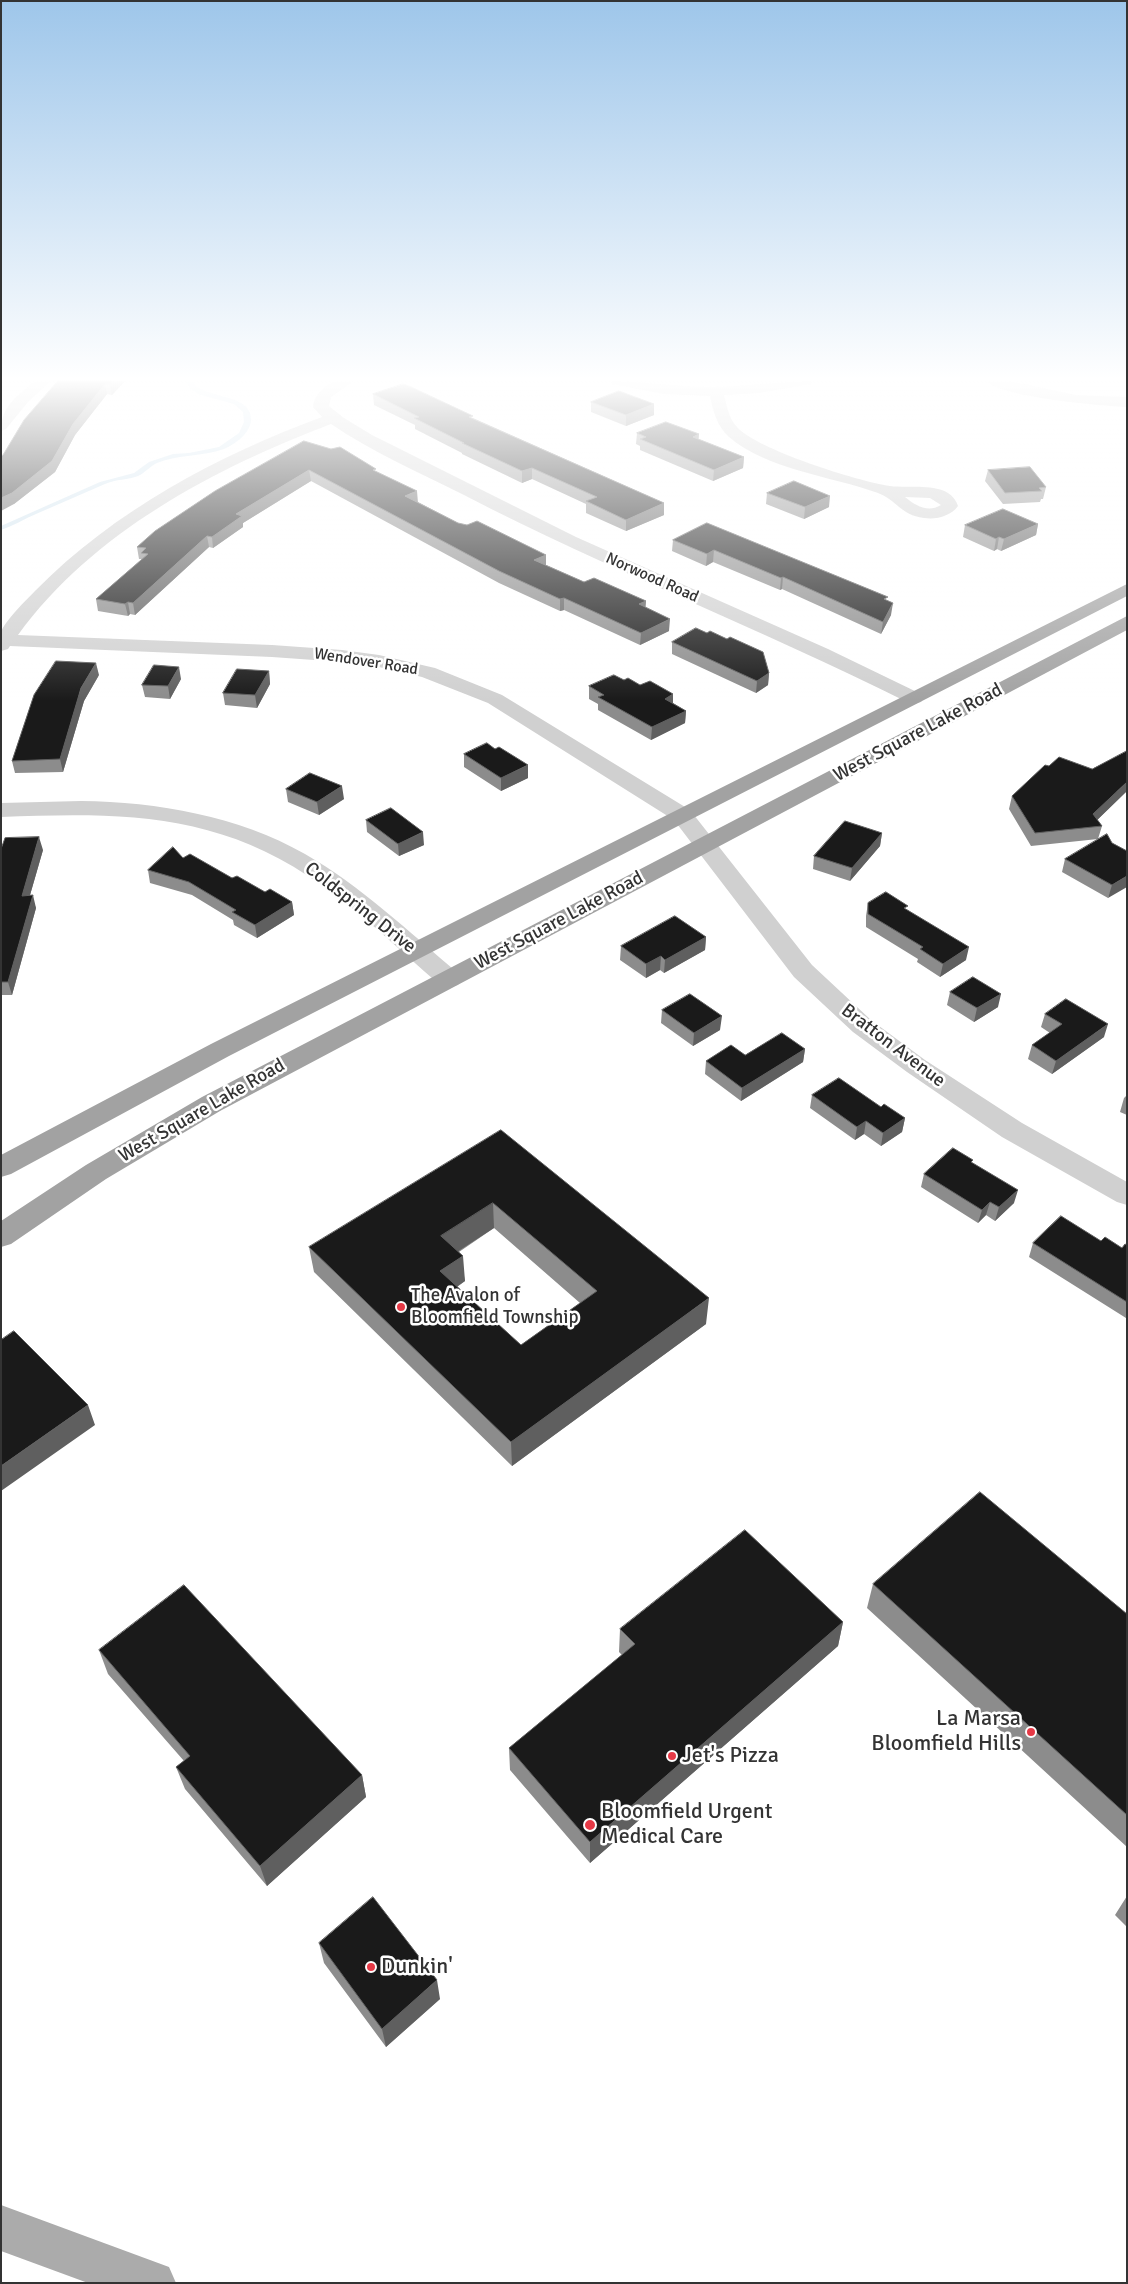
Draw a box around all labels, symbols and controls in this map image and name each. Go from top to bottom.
street label: Norwood Road [603,549,701,607]
street label: Wendover Road [313,644,419,680]
street label: West Square Lake Road [830,679,1006,787]
street label: Coldspring Drive [300,858,420,958]
street label: West Square Lake Road [471,867,647,975]
street label: Bratton Avenue [836,999,950,1093]
street label: West Square Lake Road [115,1054,289,1168]
place label: The Avalon of Bloomfield Township [411,1285,578,1329]
marker: The Avalon of Bloomfield Township [395,1301,407,1313]
place label: La Marsa Bloomfield Hills [871,1706,1021,1758]
marker: La Marsa Bloomfield Hills [1025,1726,1037,1738]
place label: Jet's Pizza [682,1743,779,1769]
marker: Jet's Pizza [666,1750,678,1762]
place label: Bloomfield Urgent Medical Care [601,1799,773,1850]
marker: Bloomfield Urgent Medical Care [583,1818,597,1832]
place label: Dunkin' [381,1954,453,1980]
marker: Dunkin' [365,1961,377,1973]

